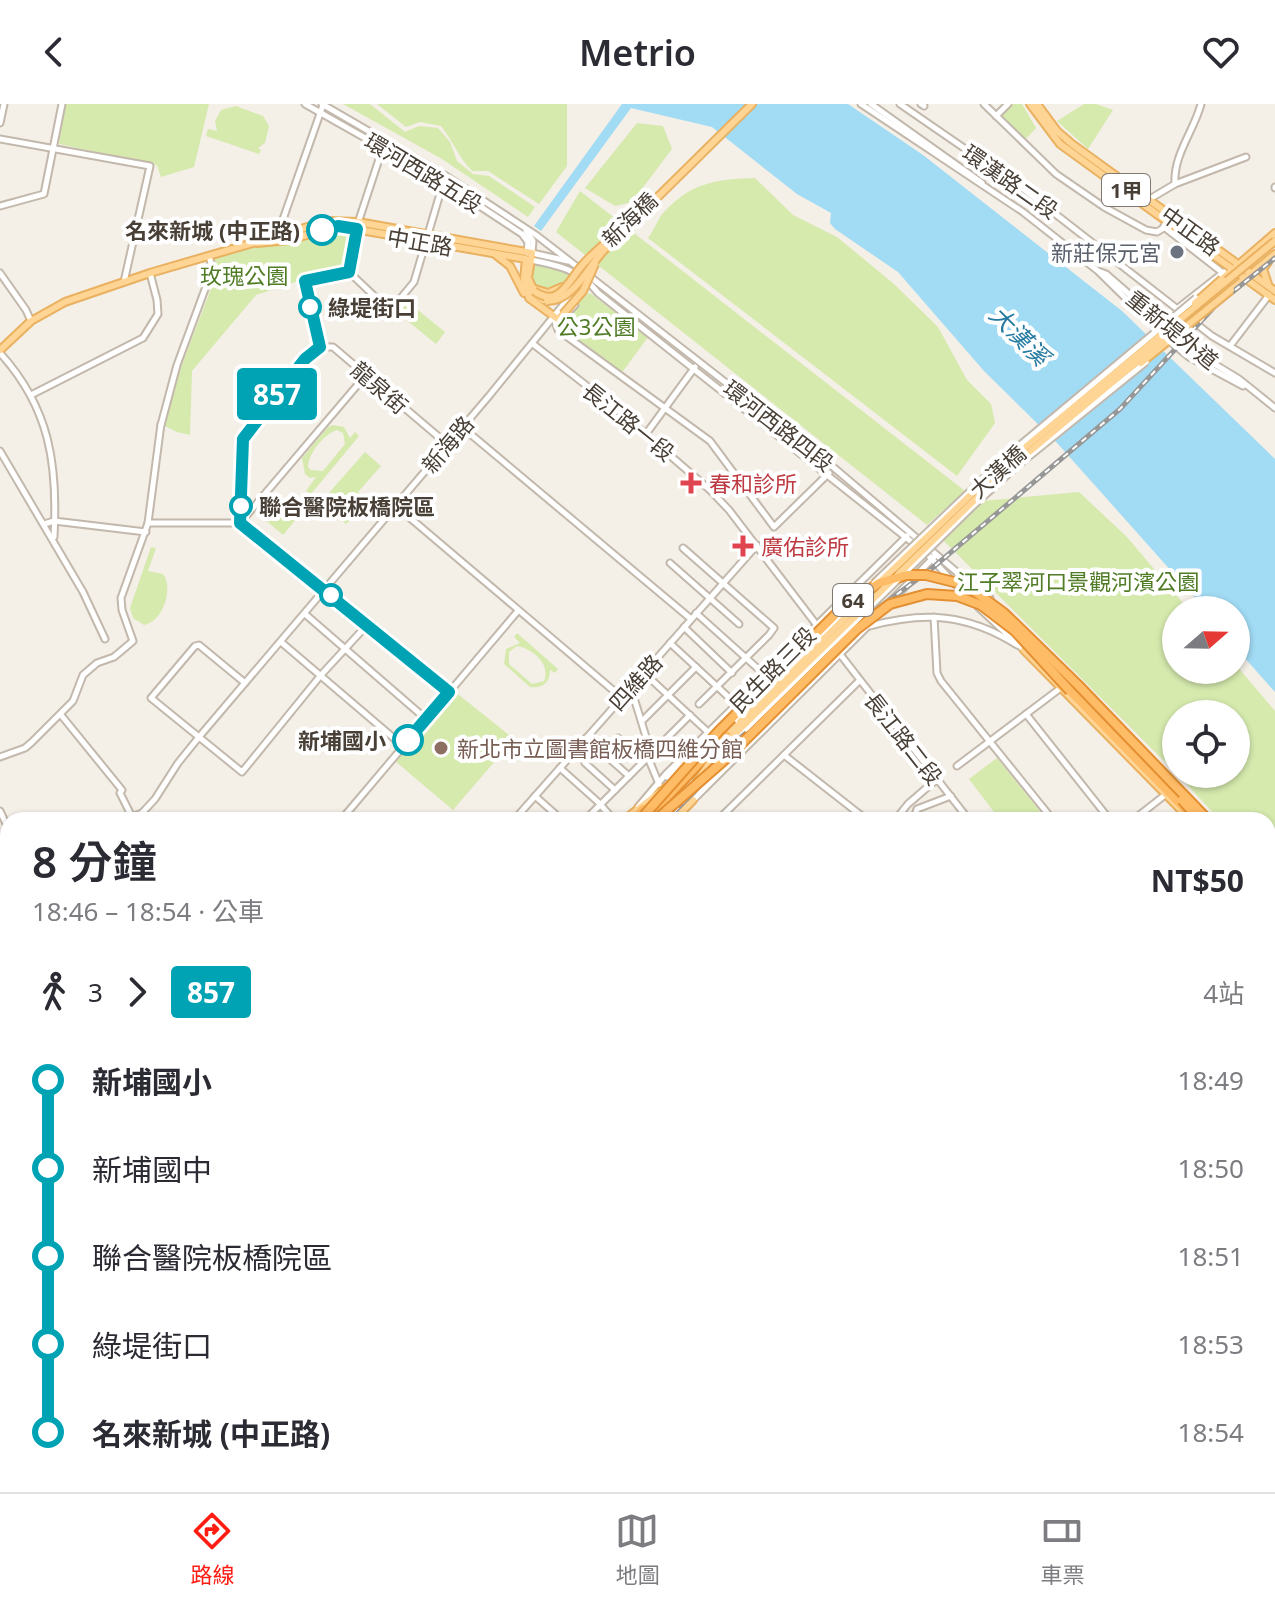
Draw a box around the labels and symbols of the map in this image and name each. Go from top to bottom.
street label: 環河西路五段 [360,125,488,219]
street label: 環漢路二段 [957,137,1065,225]
road number: 1甲 [1102,174,1150,206]
street label: 新海橋 [595,185,663,253]
street label: 中正路 [1155,198,1227,262]
place label: 名來新城 (中正路) [125,215,300,245]
marker: 名來新城 (中正路) [307,215,337,245]
street label: 中正路 [385,220,455,262]
place label: 新莊保元宮 [1051,237,1161,267]
marker: 新莊保元宮 [1168,243,1186,261]
park label: 玫瑰公園 [200,260,288,290]
street label: 重新堤外道 [1121,283,1225,375]
place label: 綠堤街口 [328,292,416,322]
marker: 綠堤街口 [299,296,321,318]
water label: 大漢溪 [983,298,1059,374]
park label: 公3公園 [557,311,635,341]
street label: 龍泉街 [345,354,415,420]
line badge: 857 [231,368,323,420]
street label: 環河西路四段 [718,373,840,477]
street label: 長江路一段 [577,375,681,467]
street label: 新海路 [414,409,480,479]
street label: 大漢橋 [962,438,1032,504]
place label: 春和診所 [709,468,797,498]
marker: 春和診所 [680,472,702,494]
place label: 聯合醫院板橋院區 [259,491,435,521]
marker: 聯合醫院板橋院區 [230,495,252,517]
place label: 廣佑診所 [761,531,849,561]
marker: 廣佑診所 [732,535,754,557]
park label: 江子翠河口景觀河濱公園 [957,566,1199,596]
unlabelled marker [320,584,342,606]
road number: 64 [833,584,873,616]
north arrow [1162,596,1250,684]
street label: 民生路三段 [722,619,822,719]
street label: 四維路 [602,647,668,717]
street label: 長江路二段 [858,685,950,791]
place label: 新埔國小 [298,725,386,755]
marker: 新埔國小 [393,725,423,755]
place label: 新北市立圖書館板橋四維分館 [457,733,743,763]
marker: 新北市立圖書館板橋四維分館 [432,739,450,757]

